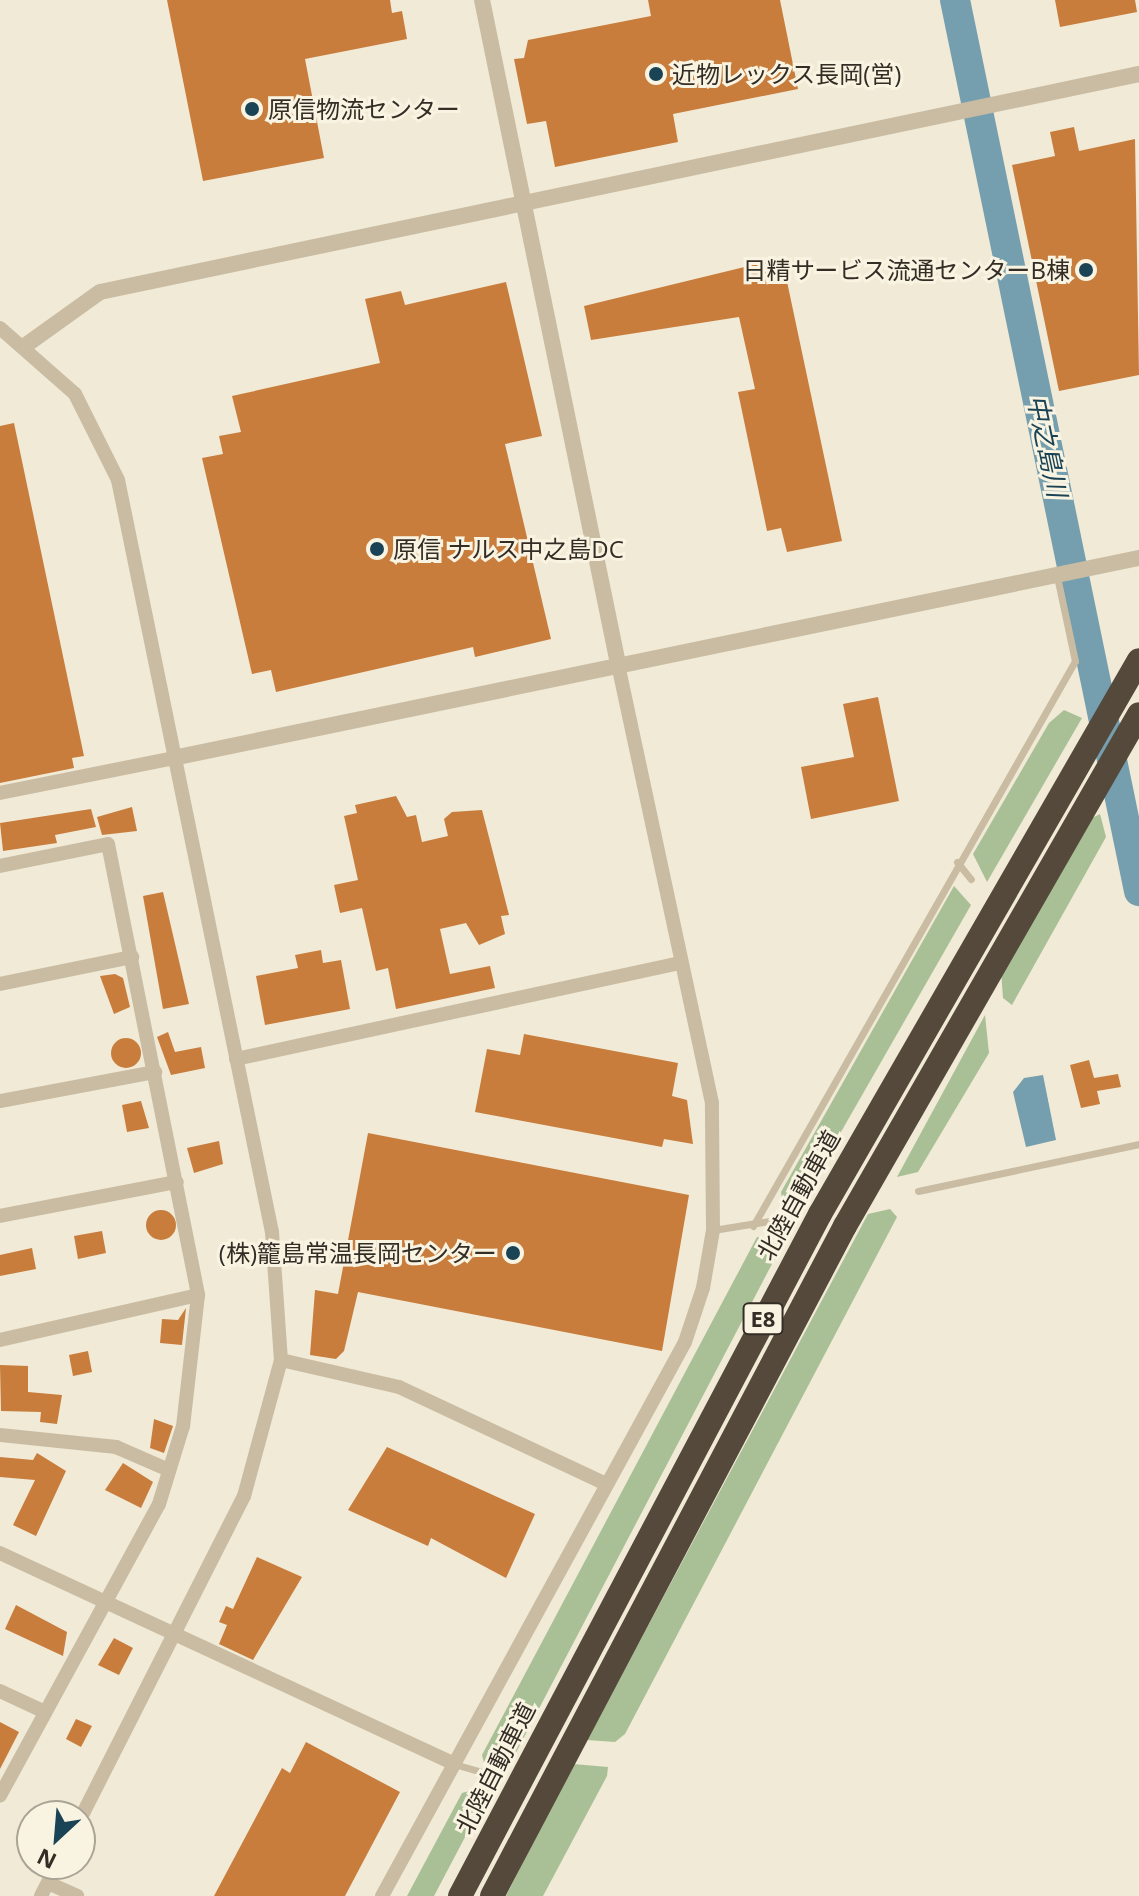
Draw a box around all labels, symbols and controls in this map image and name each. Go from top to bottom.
place label: 近物レックス長岡(営) [672,60,902,88]
marker: 近物レックス長岡(営) [647,65,665,83]
place label: 原信物流センター [268,95,460,123]
marker: 原信物流センター [243,100,261,118]
place label: 日精サービス流通センターB棟 [742,256,1070,284]
marker: 日精サービス流通センターB棟 [1077,261,1095,279]
water label: 中之島川 [1021,392,1073,500]
place label: 原信 ナルス中之島DC [393,535,624,563]
marker: 原信 ナルス中之島DC [368,540,386,558]
street label: 北陸自動車道 [750,1125,846,1265]
place label: (株)籠島常温長岡センター [219,1239,497,1267]
marker: (株)籠島常温長岡センター [504,1244,522,1262]
road number: E8 [741,1301,785,1337]
street label: 北陸自動車道 [449,1697,541,1839]
north arrow [16,1800,96,1880]
text: N [32,1842,61,1877]

